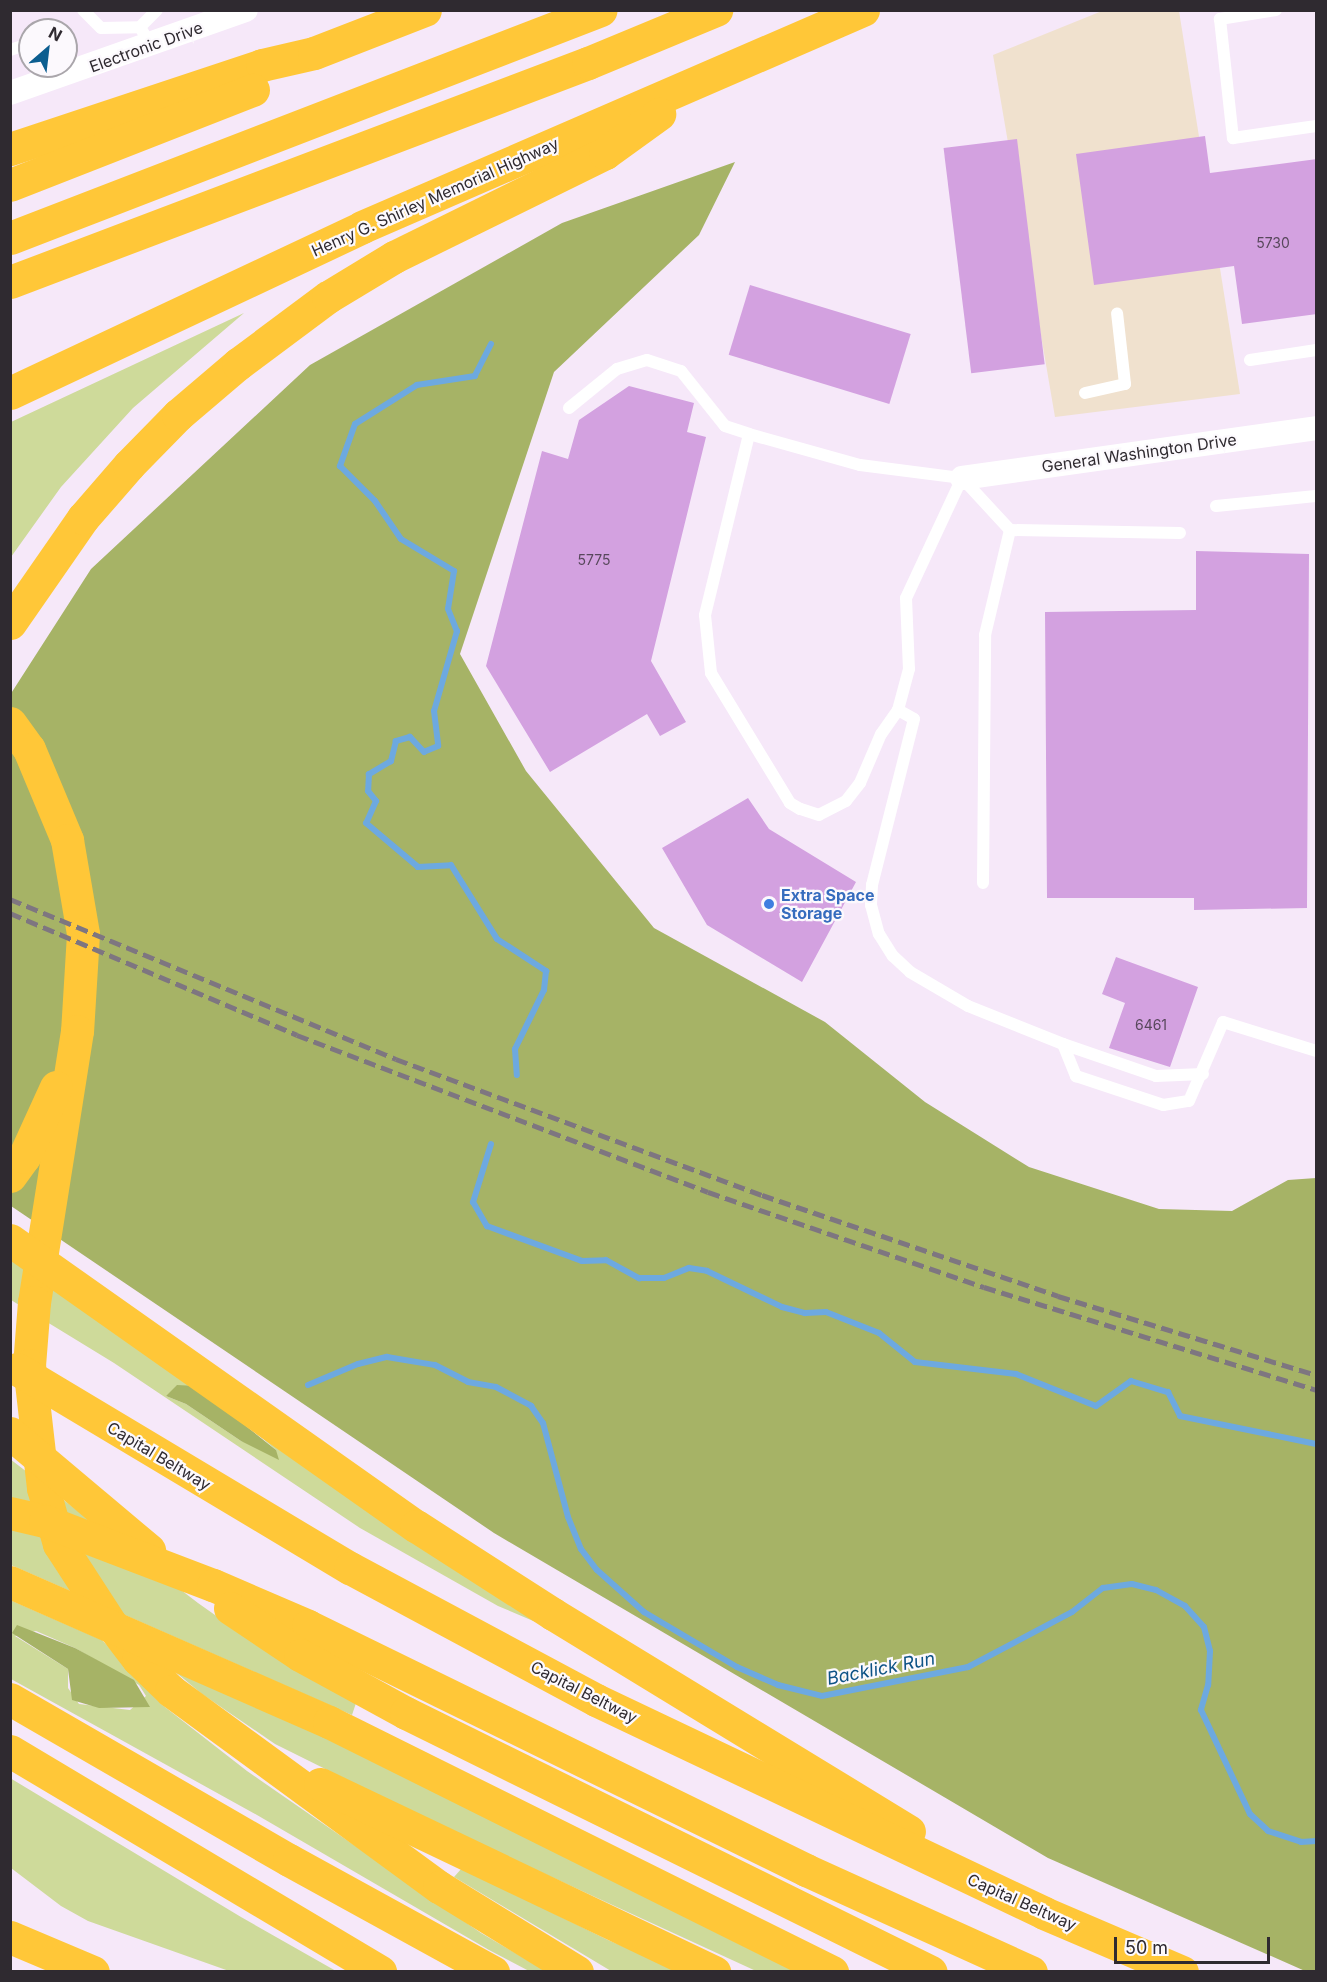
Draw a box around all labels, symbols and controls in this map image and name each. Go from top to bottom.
north arrow [18,18,78,78]
street label: Electronic Drive [87,18,205,76]
text: N [45,22,66,46]
street label: Henry G. Shirley Memorial Highway [308,134,562,260]
house number: 5730 [1256,235,1290,251]
street label: General Washington Drive [1040,430,1238,476]
house number: 5775 [577,552,611,568]
place label: Extra Space Storage [781,885,874,923]
marker: Extra Space Storage [762,897,776,911]
house number: 6461 [1135,1017,1167,1033]
street label: Capital Beltway [104,1418,214,1494]
water label: Backlick Run [825,1648,937,1690]
street label: Capital Beltway [527,1657,641,1727]
street label: Capital Beltway [965,1869,1079,1935]
scale bar [1117,1925,1273,1963]
text: 50 m [1125,1937,1168,1958]

